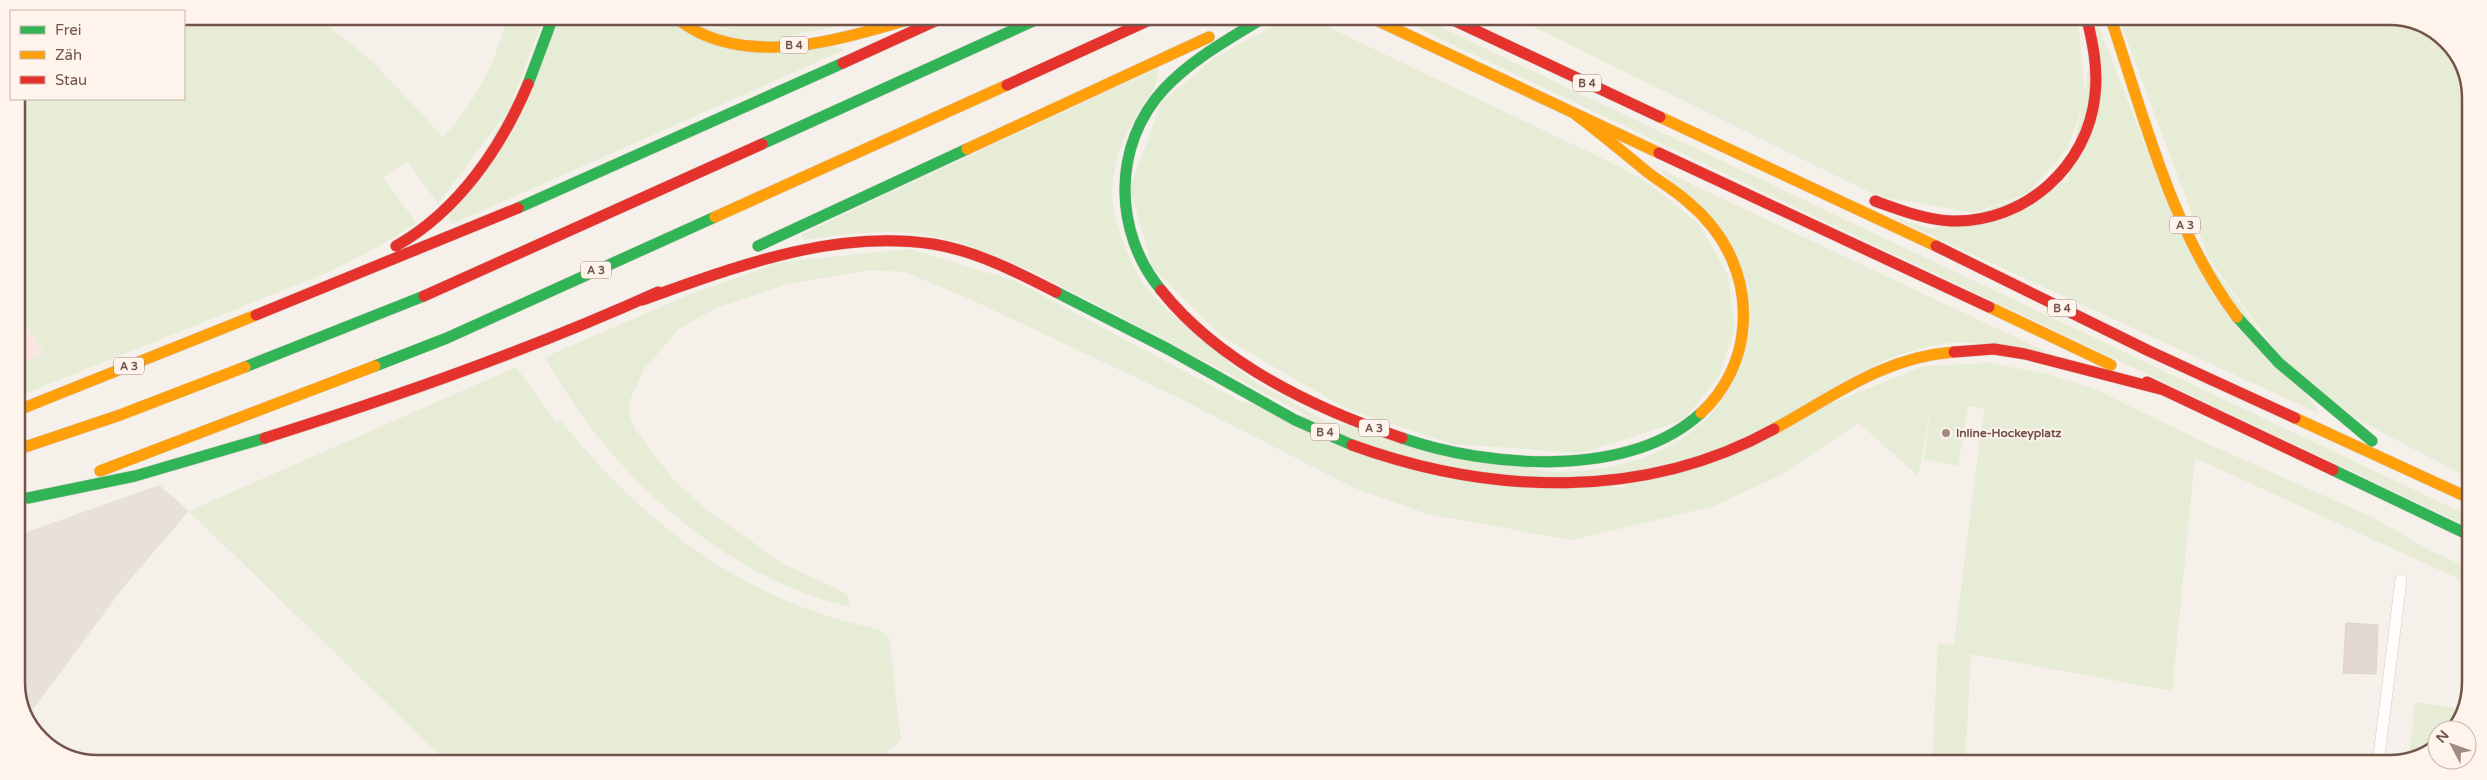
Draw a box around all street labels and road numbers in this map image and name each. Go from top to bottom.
road number: B 4 [780,36,808,54]
road number: B 4 [1573,75,1601,92]
road number: A 3 [2170,216,2200,234]
road number: A 3 [581,262,611,278]
road number: B 4 [2048,300,2076,316]
road number: A 3 [114,358,144,374]
road number: A 3 [1359,419,1389,436]
road number: B 4 [1311,424,1339,441]

